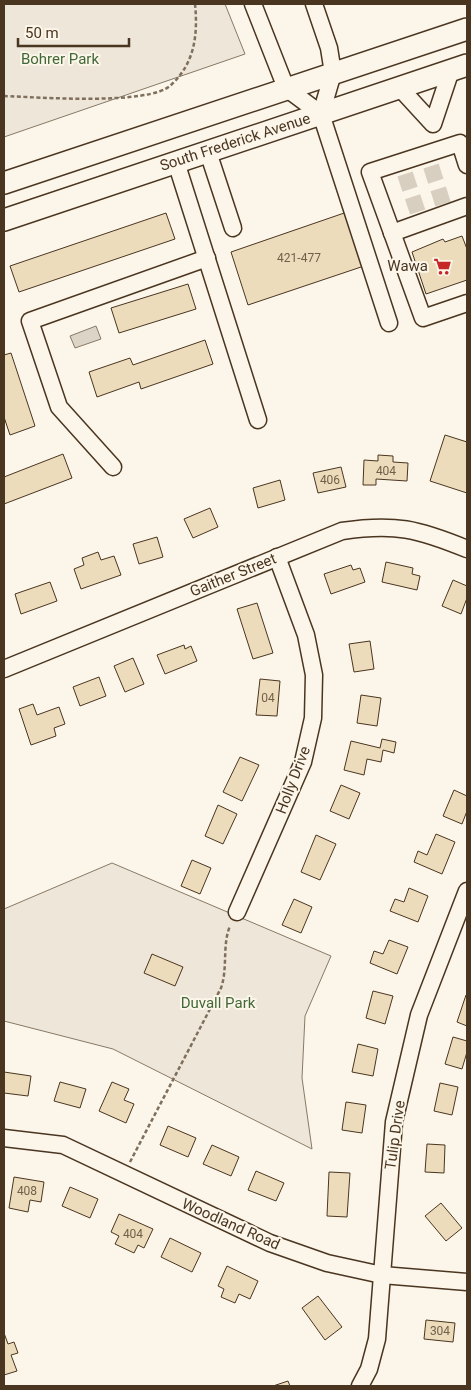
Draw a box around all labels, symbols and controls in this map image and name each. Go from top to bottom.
scale bar [18,15,129,47]
text: 50 m [25,24,59,42]
park label: Bohrer Park [21,50,99,68]
street label: South Frederick Avenue [158,109,312,175]
house number: 421-477 [277,251,321,265]
supermarket icon: Wawa [432,256,452,276]
place label: Wawa [387,257,428,275]
house number: 404 [376,464,396,478]
house number: 406 [320,473,340,487]
street label: Gaither Street [187,549,279,600]
house number: 04 [261,691,275,705]
street label: Holly Drive [272,744,314,816]
park label: Duvall Park [181,994,256,1012]
street label: Tulip Drive [381,1099,409,1171]
house number: 408 [17,1184,37,1198]
street label: Woodland Road [179,1194,283,1254]
house number: 404 [123,1227,143,1241]
house number: 304 [430,1324,450,1338]

